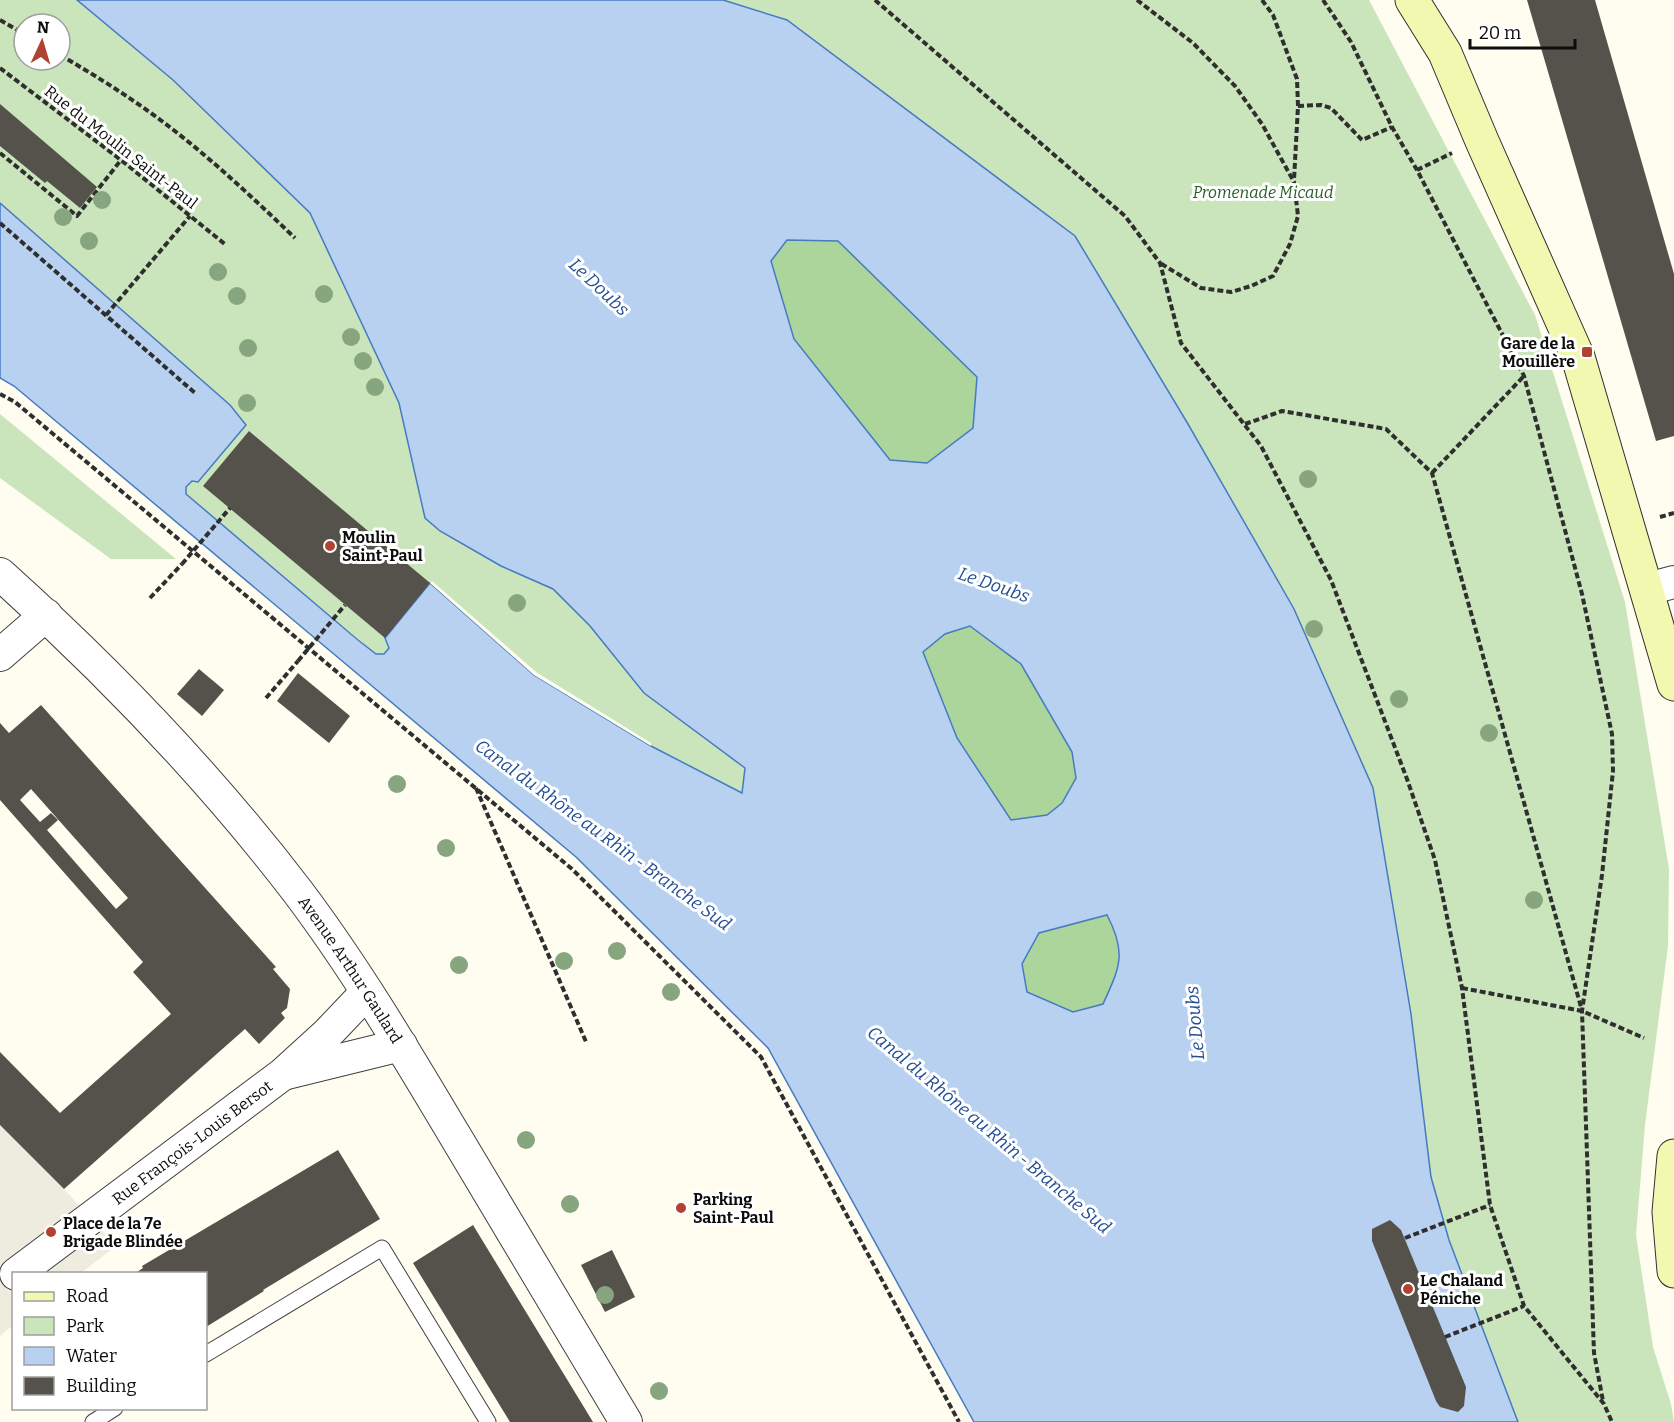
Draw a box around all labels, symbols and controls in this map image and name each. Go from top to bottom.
north arrow [12,12,72,72]
scale bar [1470,12,1575,50]
text: N [36,18,50,37]
text: 20 m [1479,22,1521,44]
street label: Rue du Moulin Saint-Paul [41,81,202,213]
park label: Promenade Micaud [1193,183,1333,202]
water label: Le Doubs [564,254,634,321]
place label: Gare de la Mouillère [1501,334,1575,371]
marker: Gare de la Mouillère [1580,345,1594,359]
place label: Moulin Saint-Paul [342,528,423,565]
marker: Moulin Saint-Paul [323,539,337,553]
water label: Le Doubs [955,562,1033,608]
water label: Canal du Rhône au Rhin - Branche Sud [471,735,736,936]
street label: Avenue Arthur Gaulard [295,892,407,1047]
water label: Le Doubs [1181,985,1209,1061]
water label: Canal du Rhône au Rhin - Branche Sud [863,1022,1116,1239]
street label: Rue François-Louis Bersot [108,1076,276,1208]
place label: Parking Saint-Paul [693,1190,774,1227]
marker: Parking Saint-Paul [674,1201,688,1215]
place label: Place de la 7e Brigade Blindée [63,1214,183,1251]
marker: Place de la 7e Brigade Blindée [44,1225,58,1239]
place label: Le Chaland Péniche [1420,1271,1504,1308]
legend [12,1272,207,1410]
marker: Le Chaland Péniche [1401,1282,1415,1296]
text: Road [66,1285,109,1307]
text: Park [66,1315,105,1337]
text: Water [66,1345,117,1367]
text: Building [66,1375,137,1397]

